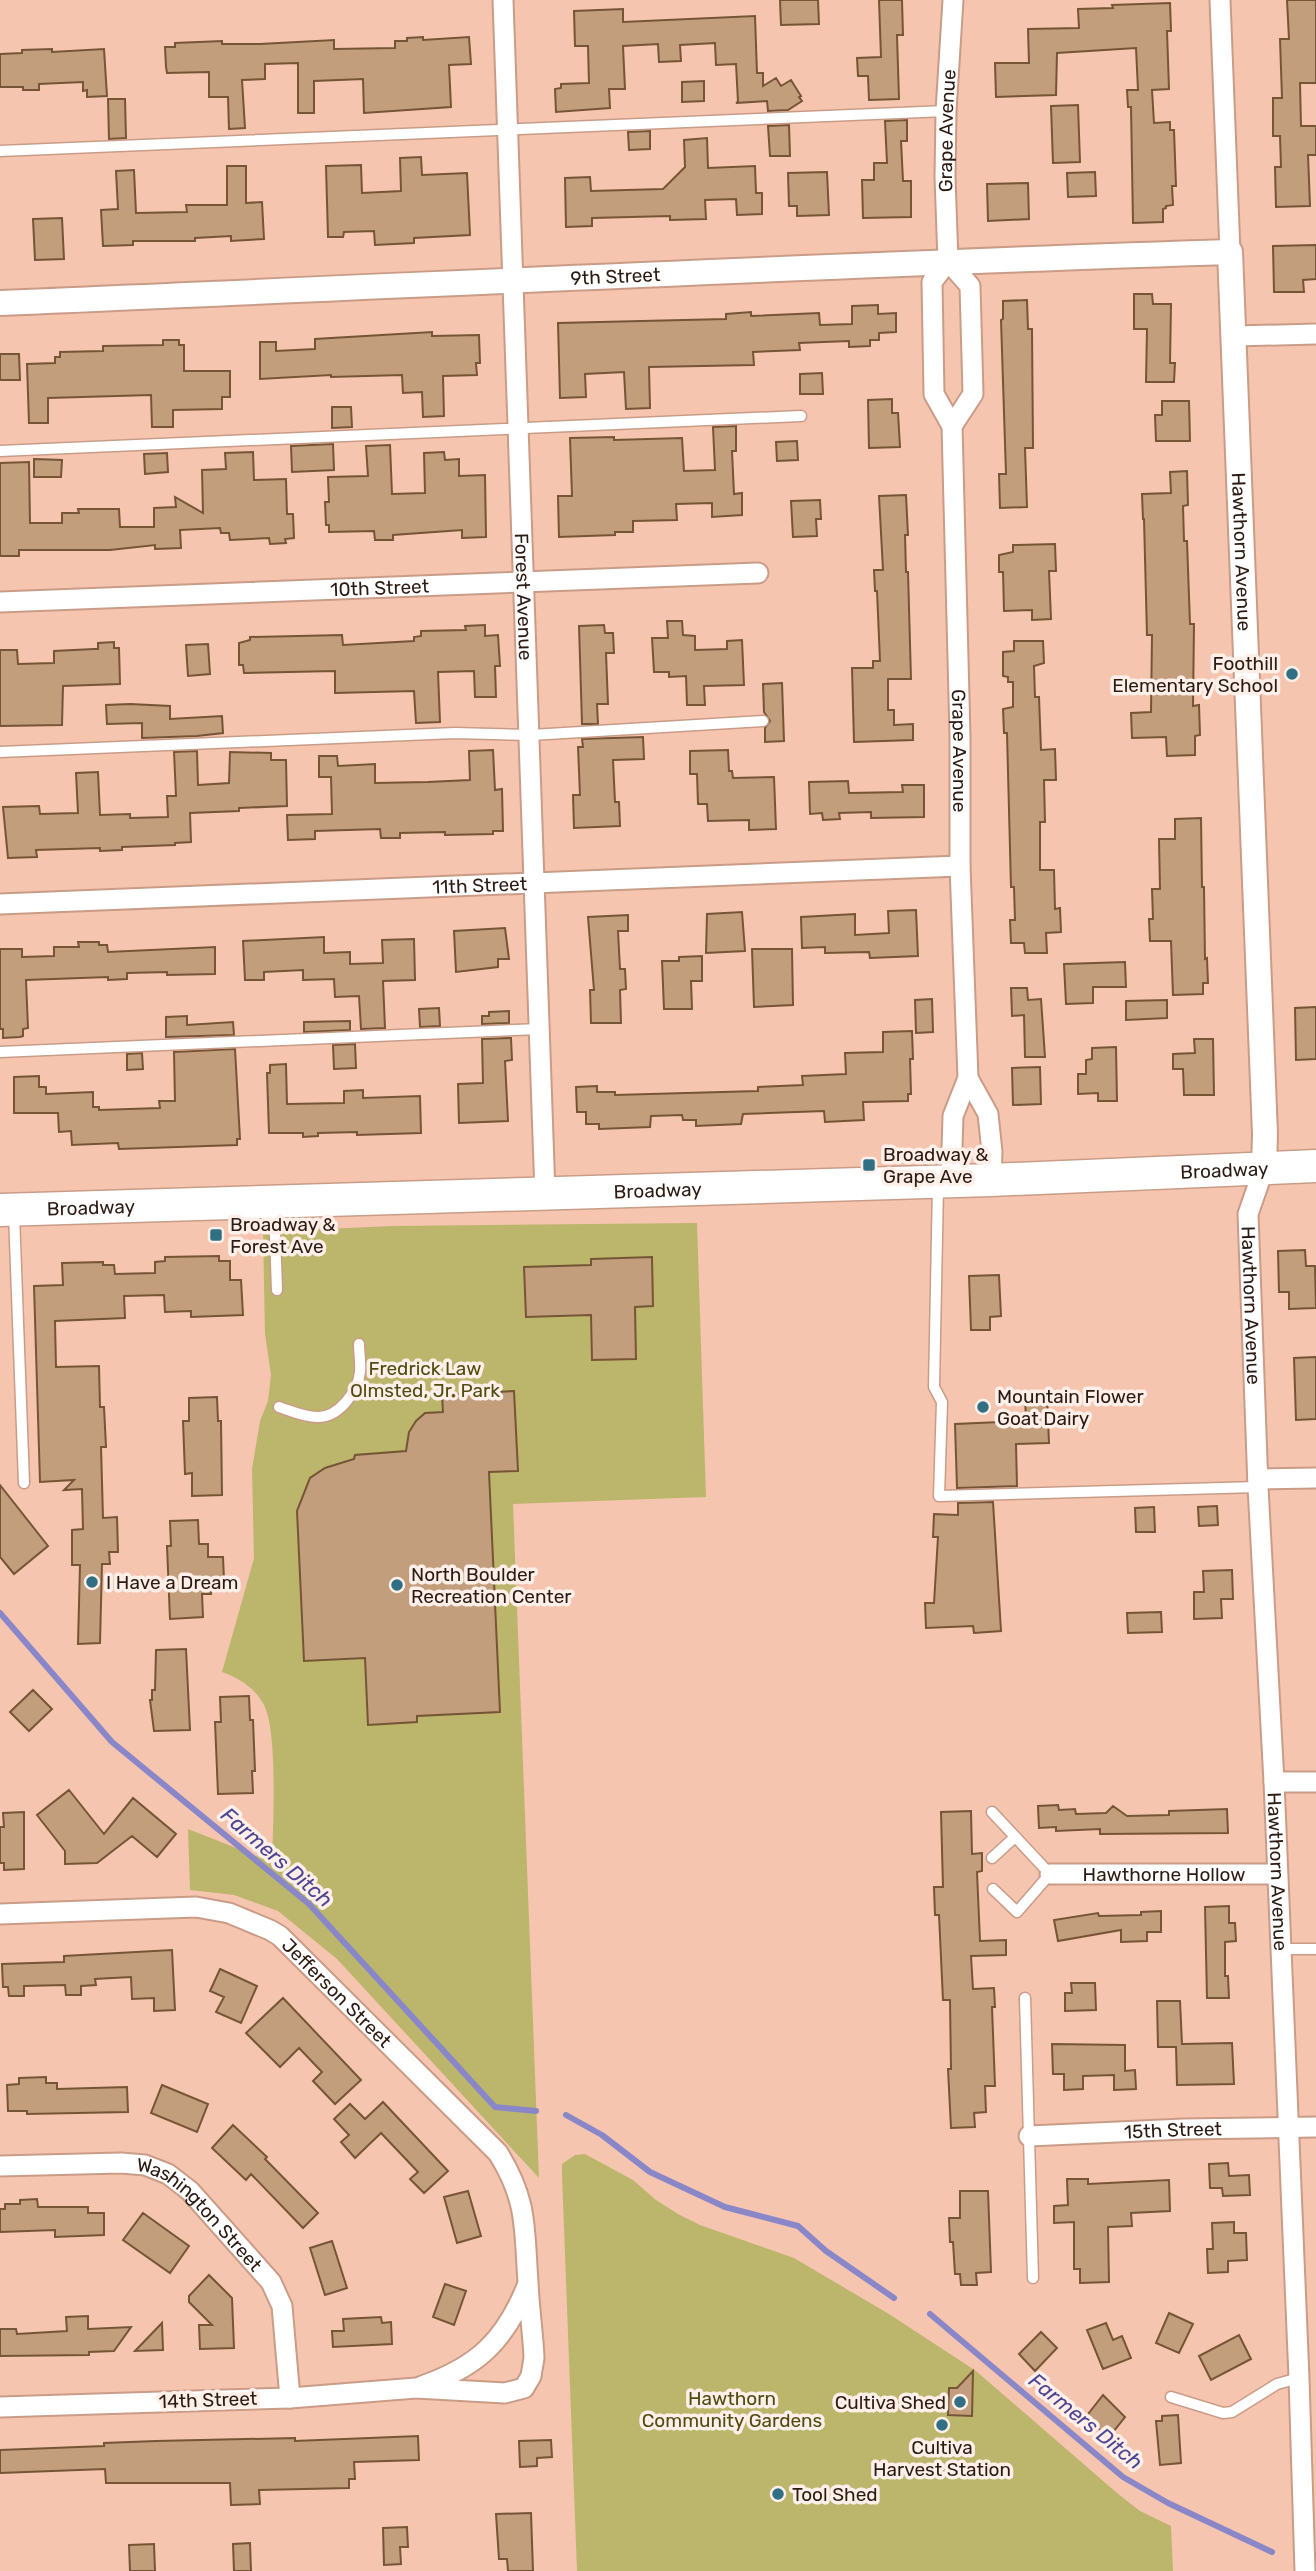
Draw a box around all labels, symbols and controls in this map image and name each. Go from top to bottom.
street label: Grape Avenue [933,68,960,193]
street label: 9th Street [570,263,661,289]
street label: Hawthorn Avenue [1227,472,1257,631]
street label: Forest Avenue [510,533,538,661]
street label: 10th Street [330,574,430,601]
place label: Foothill Elementary School [1112,652,1278,697]
marker: Foothill Elementary School [1284,666,1300,682]
street label: Grape Avenue [947,689,972,812]
street label: 11th Street [432,872,528,898]
place label: Broadway & Grape Ave [883,1143,988,1188]
marker: Broadway & Grape Ave [861,1157,877,1173]
street label: Broadway [1180,1157,1269,1183]
street label: Broadway [613,1177,702,1203]
street label: Broadway [47,1194,135,1220]
place label: Broadway & Forest Ave [230,1213,335,1258]
street label: Hawthorn Avenue [1237,1226,1266,1385]
marker: Broadway & Forest Ave [208,1227,224,1243]
park label: Fredrick Law Olmsted, Jr. Park [350,1357,500,1402]
place label: Mountain Flower Goat Dairy [997,1385,1144,1430]
marker: Mountain Flower Goat Dairy [975,1399,991,1415]
place label: North Boulder Recreation Center [411,1563,572,1608]
place label: I Have a Dream [106,1571,238,1594]
marker: I Have a Dream [84,1574,100,1590]
marker: North Boulder Recreation Center [389,1577,405,1593]
street label: Hawthorn Avenue [1263,1792,1293,1951]
water label: Farmers Ditch [216,1802,338,1912]
street label: Hawthorne Hollow [1083,1863,1245,1886]
street label: Jefferson Street [277,1933,397,2052]
street label: 15th Street [1123,2117,1223,2143]
street label: Washington Street [136,2153,268,2276]
water label: Farmers Ditch [1024,2368,1148,2474]
street label: 14th Street [158,2387,258,2413]
park label: Hawthorn Community Gardens [642,2387,822,2432]
place label: Cultiva Shed [835,2391,946,2414]
marker: Cultiva Shed [952,2394,968,2410]
marker: Cultiva Harvest Station [934,2417,950,2433]
place label: Cultiva Harvest Station [873,2436,1011,2481]
place label: Tool Shed [792,2483,878,2506]
marker: Tool Shed [770,2486,786,2502]

